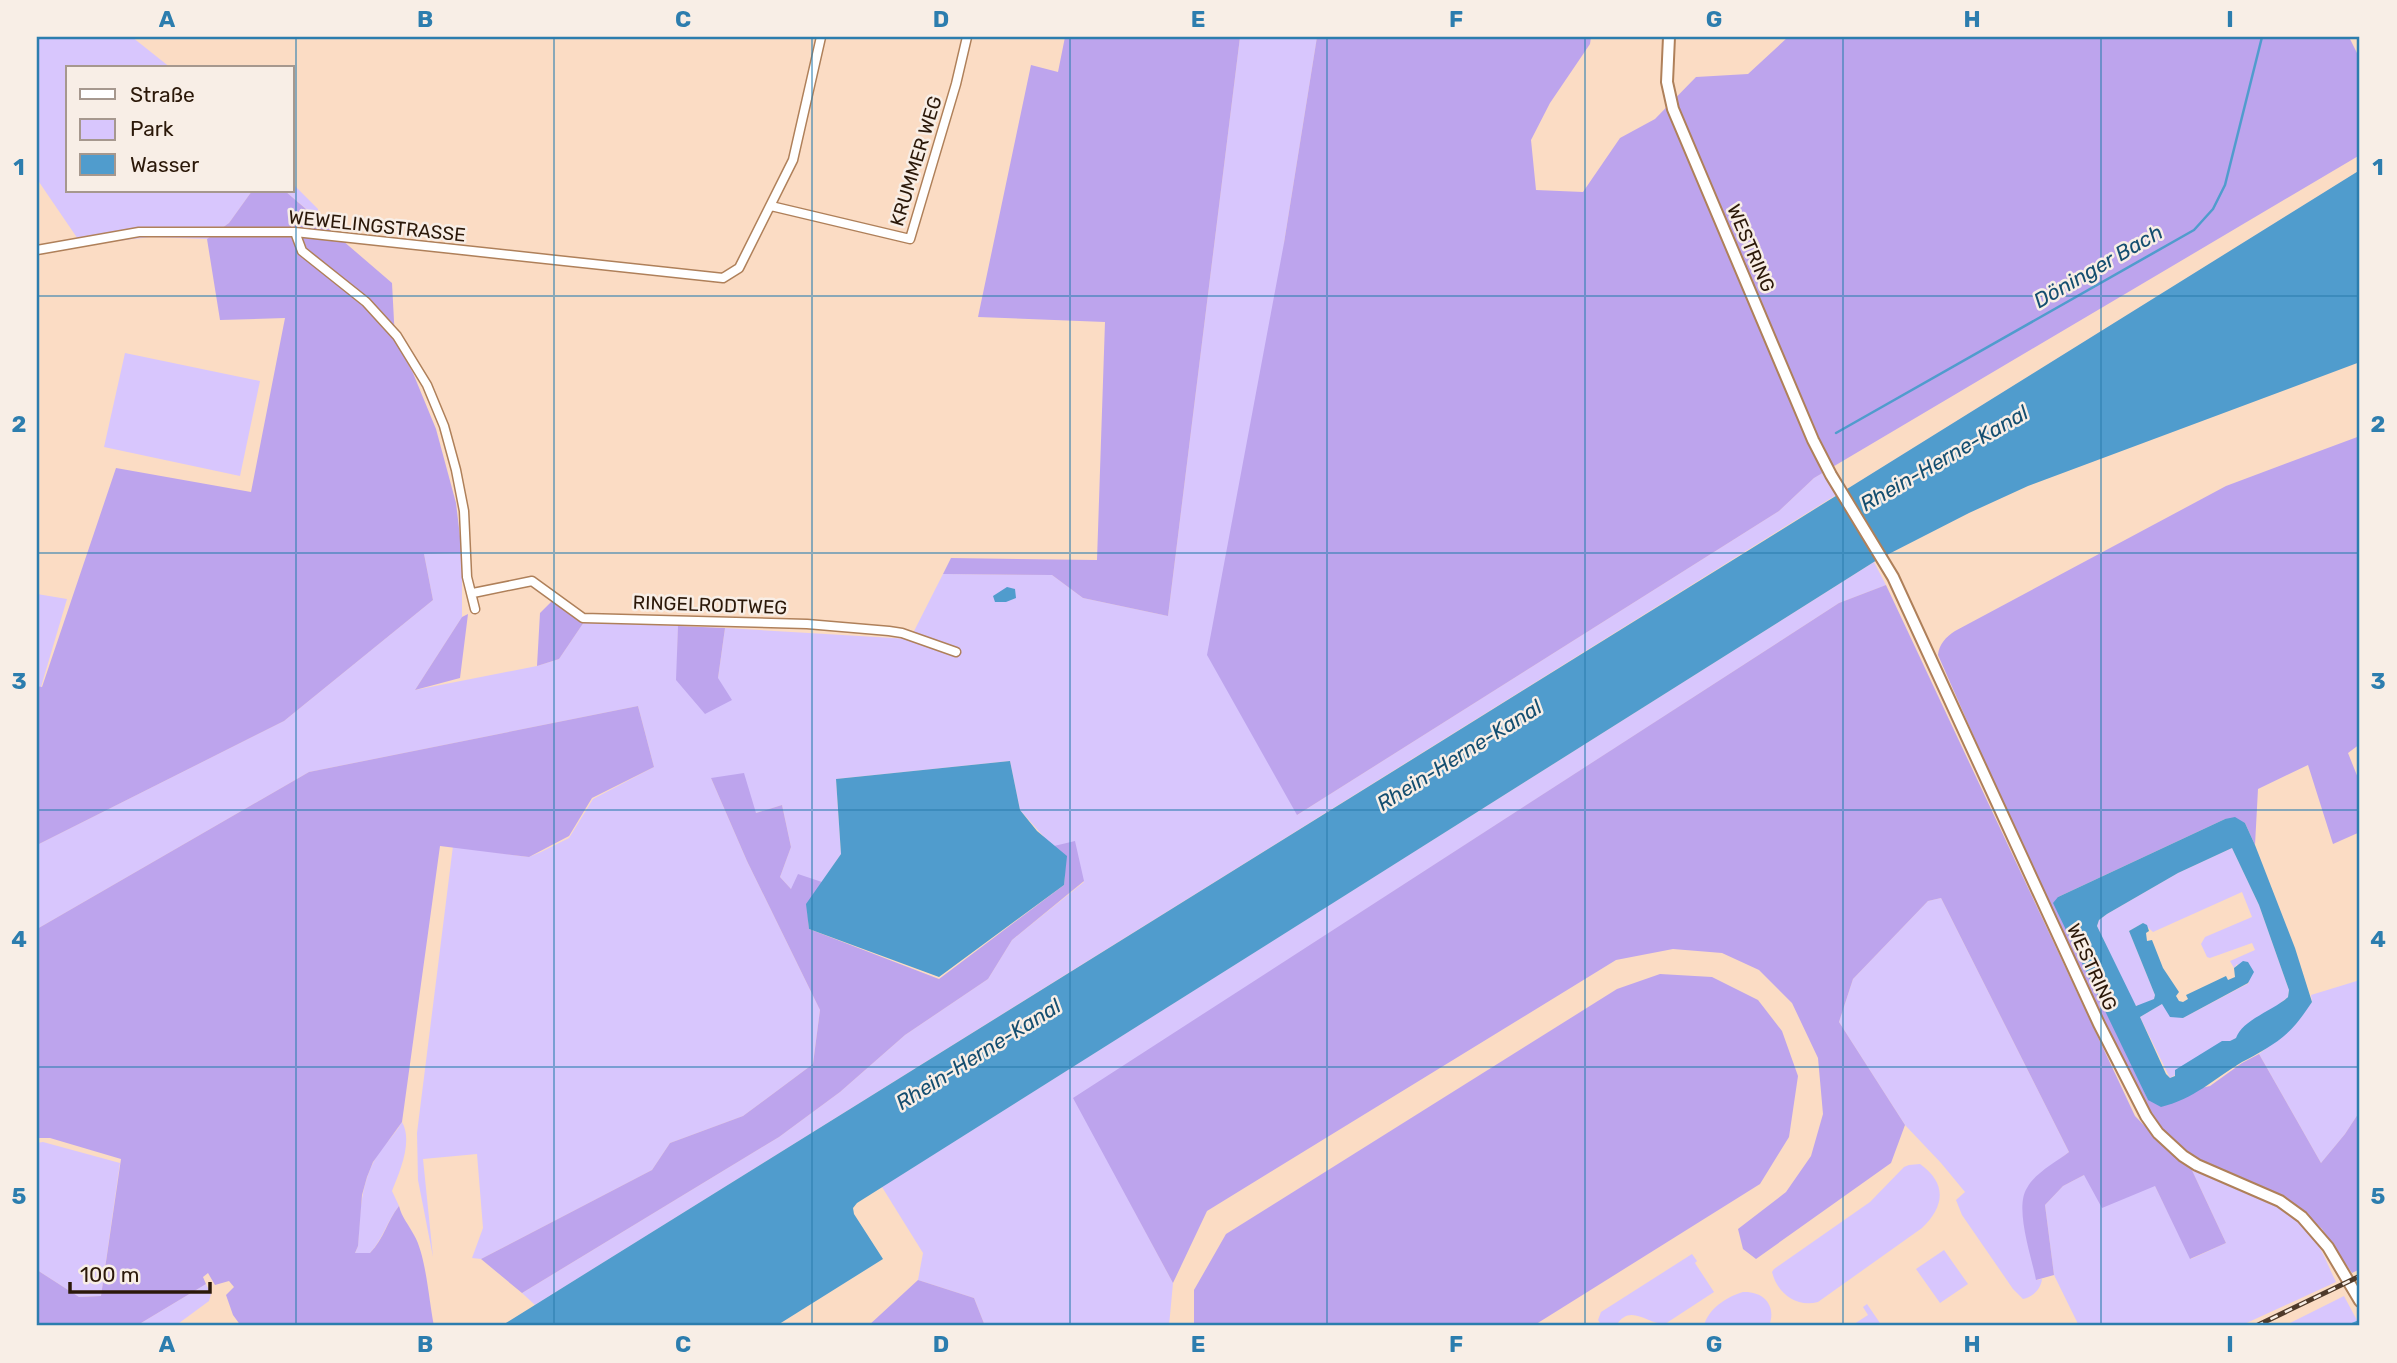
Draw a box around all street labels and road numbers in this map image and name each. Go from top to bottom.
street label: KRUMMER WEG [885,93,947,229]
street label: WESTRING [1722,201,1780,295]
street label: WEWELINGSTRASSE [287,205,467,247]
street label: RINGELRODTWEG [632,591,788,619]
street label: WESTRING [2062,920,2122,1014]

